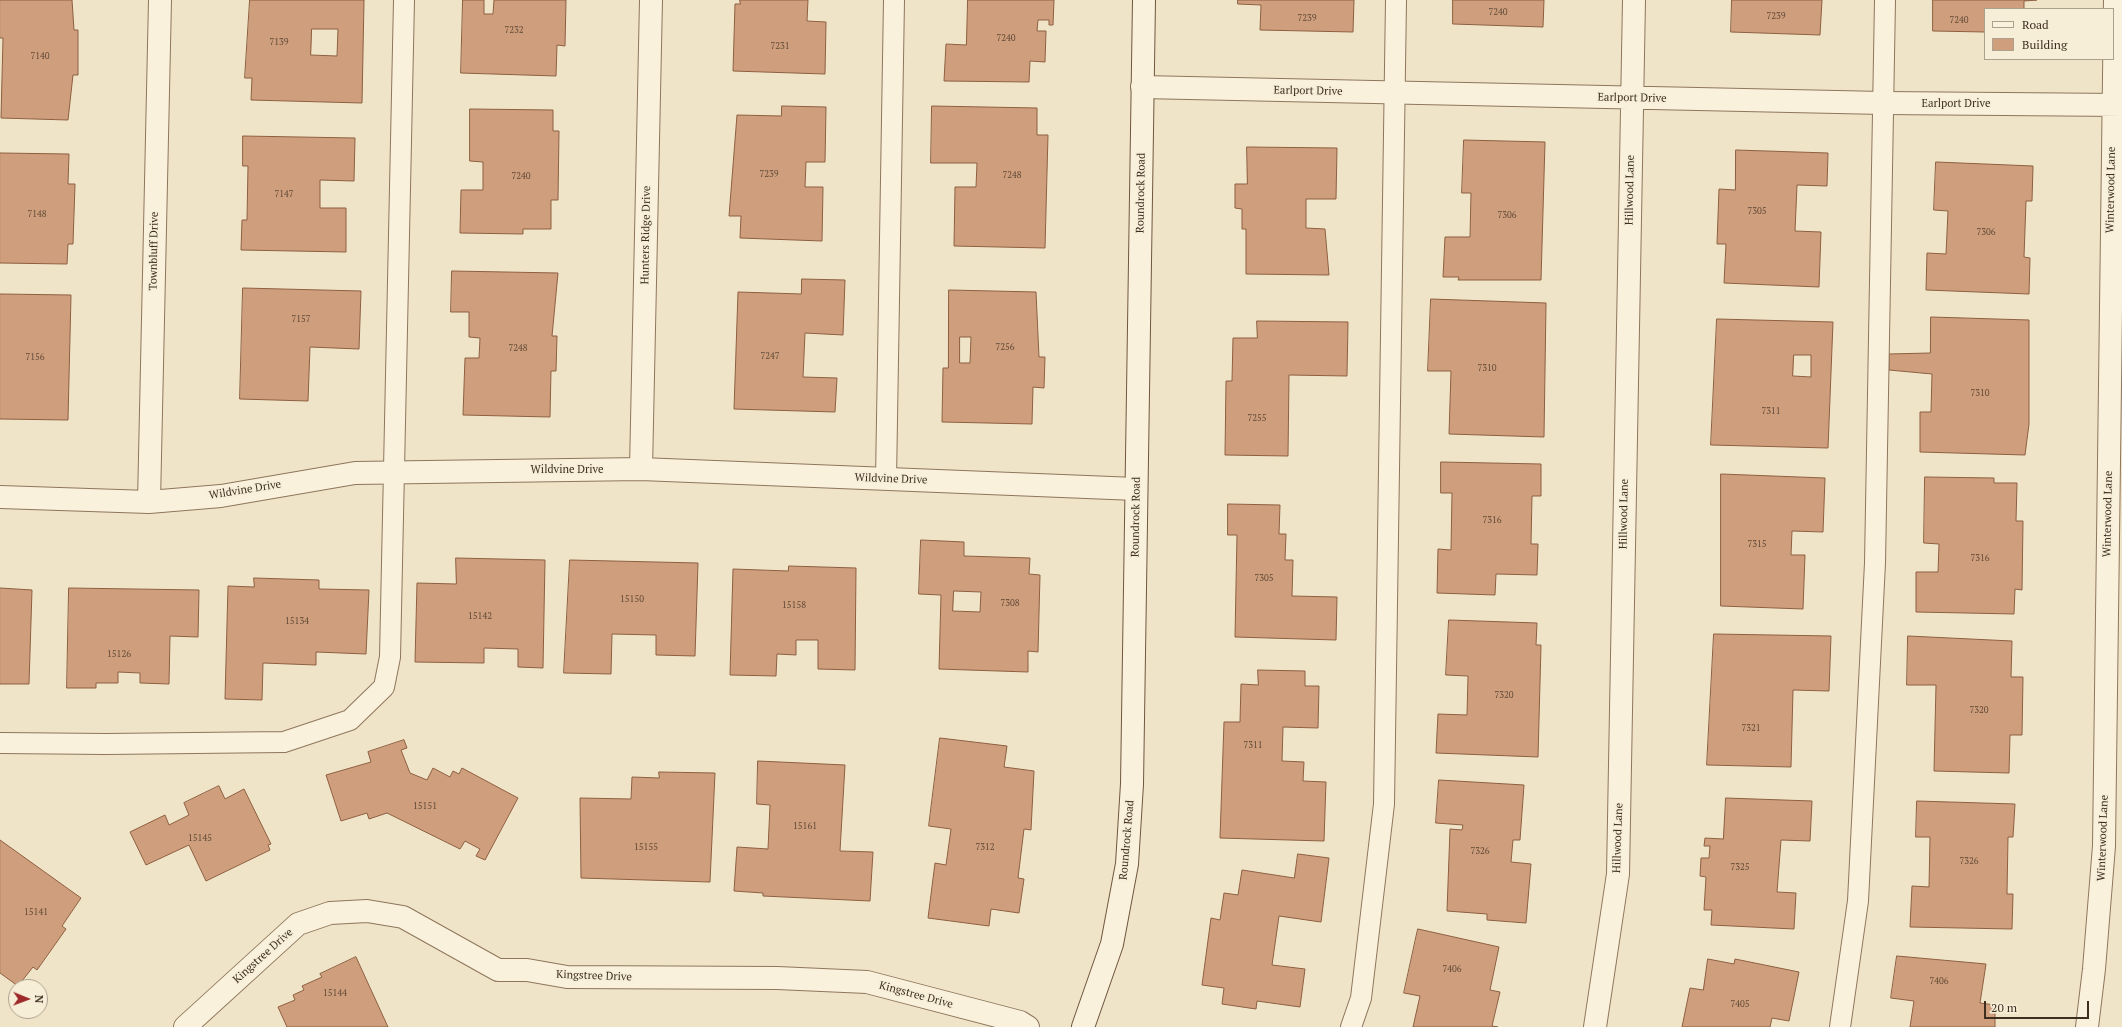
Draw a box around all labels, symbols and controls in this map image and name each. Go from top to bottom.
house number: 7240 [1488,7,1508,17]
legend [1984,8,2114,60]
house number: 7239 [1766,11,1786,21]
house number: 7239 [1297,13,1317,23]
house number: 7240 [1949,15,1969,25]
text: Road [2022,17,2049,32]
house number: 7232 [504,25,524,35]
house number: 7240 [996,33,1016,43]
house number: 7139 [269,37,289,47]
text: Building [2022,37,2067,52]
house number: 7231 [770,41,790,51]
house number: 7140 [30,51,50,61]
street label: Earlport Drive [1273,84,1343,98]
street label: Earlport Drive [1597,91,1667,105]
street label: Earlport Drive [1921,97,1991,111]
street label: Winterwood Lane [2104,147,2118,233]
street label: Roundrock Road [1134,153,1148,233]
street label: Hillwood Lane [1623,155,1637,225]
house number: 7239 [759,169,779,179]
house number: 7248 [1002,170,1022,180]
house number: 7240 [511,171,531,181]
street label: Hunters Ridge Drive [639,186,653,284]
house number: 7147 [274,189,294,199]
house number: 7305 [1747,206,1767,216]
house number: 7148 [27,209,47,219]
house number: 7306 [1497,210,1517,220]
street label: Townbluff Drive [147,212,161,290]
house number: 7306 [1976,227,1996,237]
house number: 7157 [291,314,311,324]
house number: 7256 [995,342,1015,352]
house number: 7248 [508,343,528,353]
house number: 7247 [760,351,780,361]
house number: 7156 [25,352,45,362]
house number: 7310 [1477,363,1497,373]
house number: 7310 [1970,388,1990,398]
house number: 7311 [1761,406,1781,416]
house number: 7255 [1247,413,1267,423]
street label: Wildvine Drive [531,463,603,477]
street label: Wildvine Drive [854,471,928,487]
street label: Winterwood Lane [2101,471,2115,557]
street label: Roundrock Road [1129,477,1143,557]
street label: Wildvine Drive [208,478,282,502]
street label: Hillwood Lane [1617,479,1631,549]
house number: 7316 [1482,515,1502,525]
house number: 7315 [1747,539,1767,549]
house number: 7316 [1970,553,1990,563]
house number: 7305 [1254,573,1274,583]
house number: 15150 [620,594,644,604]
house number: 7308 [1000,598,1020,608]
house number: 15158 [782,600,806,610]
house number: 15142 [468,611,492,621]
house number: 15134 [285,616,309,626]
house number: 15126 [107,649,131,659]
house number: 7320 [1494,690,1514,700]
house number: 7320 [1969,705,1989,715]
house number: 7321 [1741,723,1761,733]
house number: 7311 [1243,740,1263,750]
street label: Winterwood Lane [2095,795,2111,881]
street label: Roundrock Road [1117,799,1137,881]
house number: 15151 [413,801,437,811]
street label: Hillwood Lane [1610,803,1626,873]
house number: 15161 [793,821,817,831]
house number: 15145 [188,833,212,843]
house number: 15155 [634,842,658,852]
house number: 7312 [975,842,995,852]
house number: 7326 [1470,846,1490,856]
house number: 7326 [1959,856,1979,866]
house number: 7325 [1730,862,1750,872]
house number: 15141 [24,907,48,917]
street label: Kingstree Drive [230,926,296,986]
house number: 7406 [1442,964,1462,974]
street label: Kingstree Drive [556,968,632,984]
house number: 7406 [1929,976,1949,986]
north arrow [8,979,48,1019]
street label: Kingstree Drive [878,979,954,1011]
house number: 15144 [323,988,347,998]
scale bar [1986,993,2091,1019]
text: N [32,995,46,1003]
house number: 7405 [1730,999,1750,1009]
text: 20 m [1991,1000,2017,1015]

